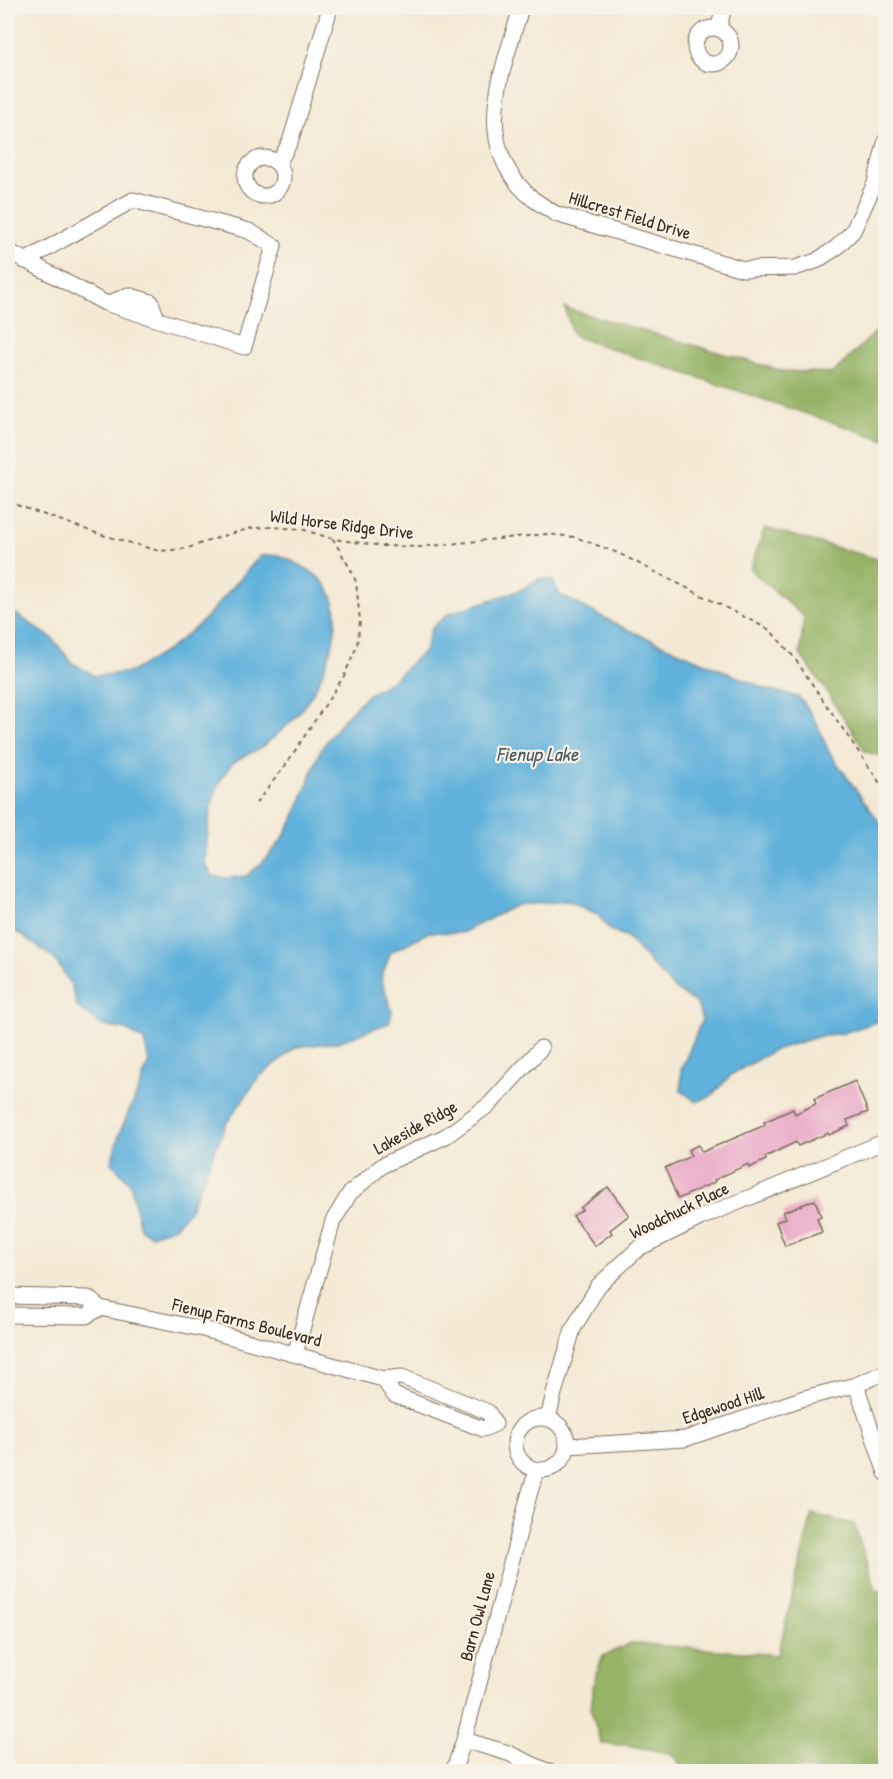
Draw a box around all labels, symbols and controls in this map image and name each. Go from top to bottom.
street label: Hillcrest Field Drive [566,185,694,245]
street label: Wild Horse Ridge Drive [269,503,415,545]
water label: Fienup Lake [496,740,579,768]
street label: Lakeside Ridge [369,1094,461,1160]
street label: Woodchuck Place [625,1175,733,1245]
street label: Fienup Farms Boulevard [169,1291,324,1353]
street label: Edgewood Hill [679,1380,767,1430]
street label: Barn Owl Lane [453,1568,501,1664]

